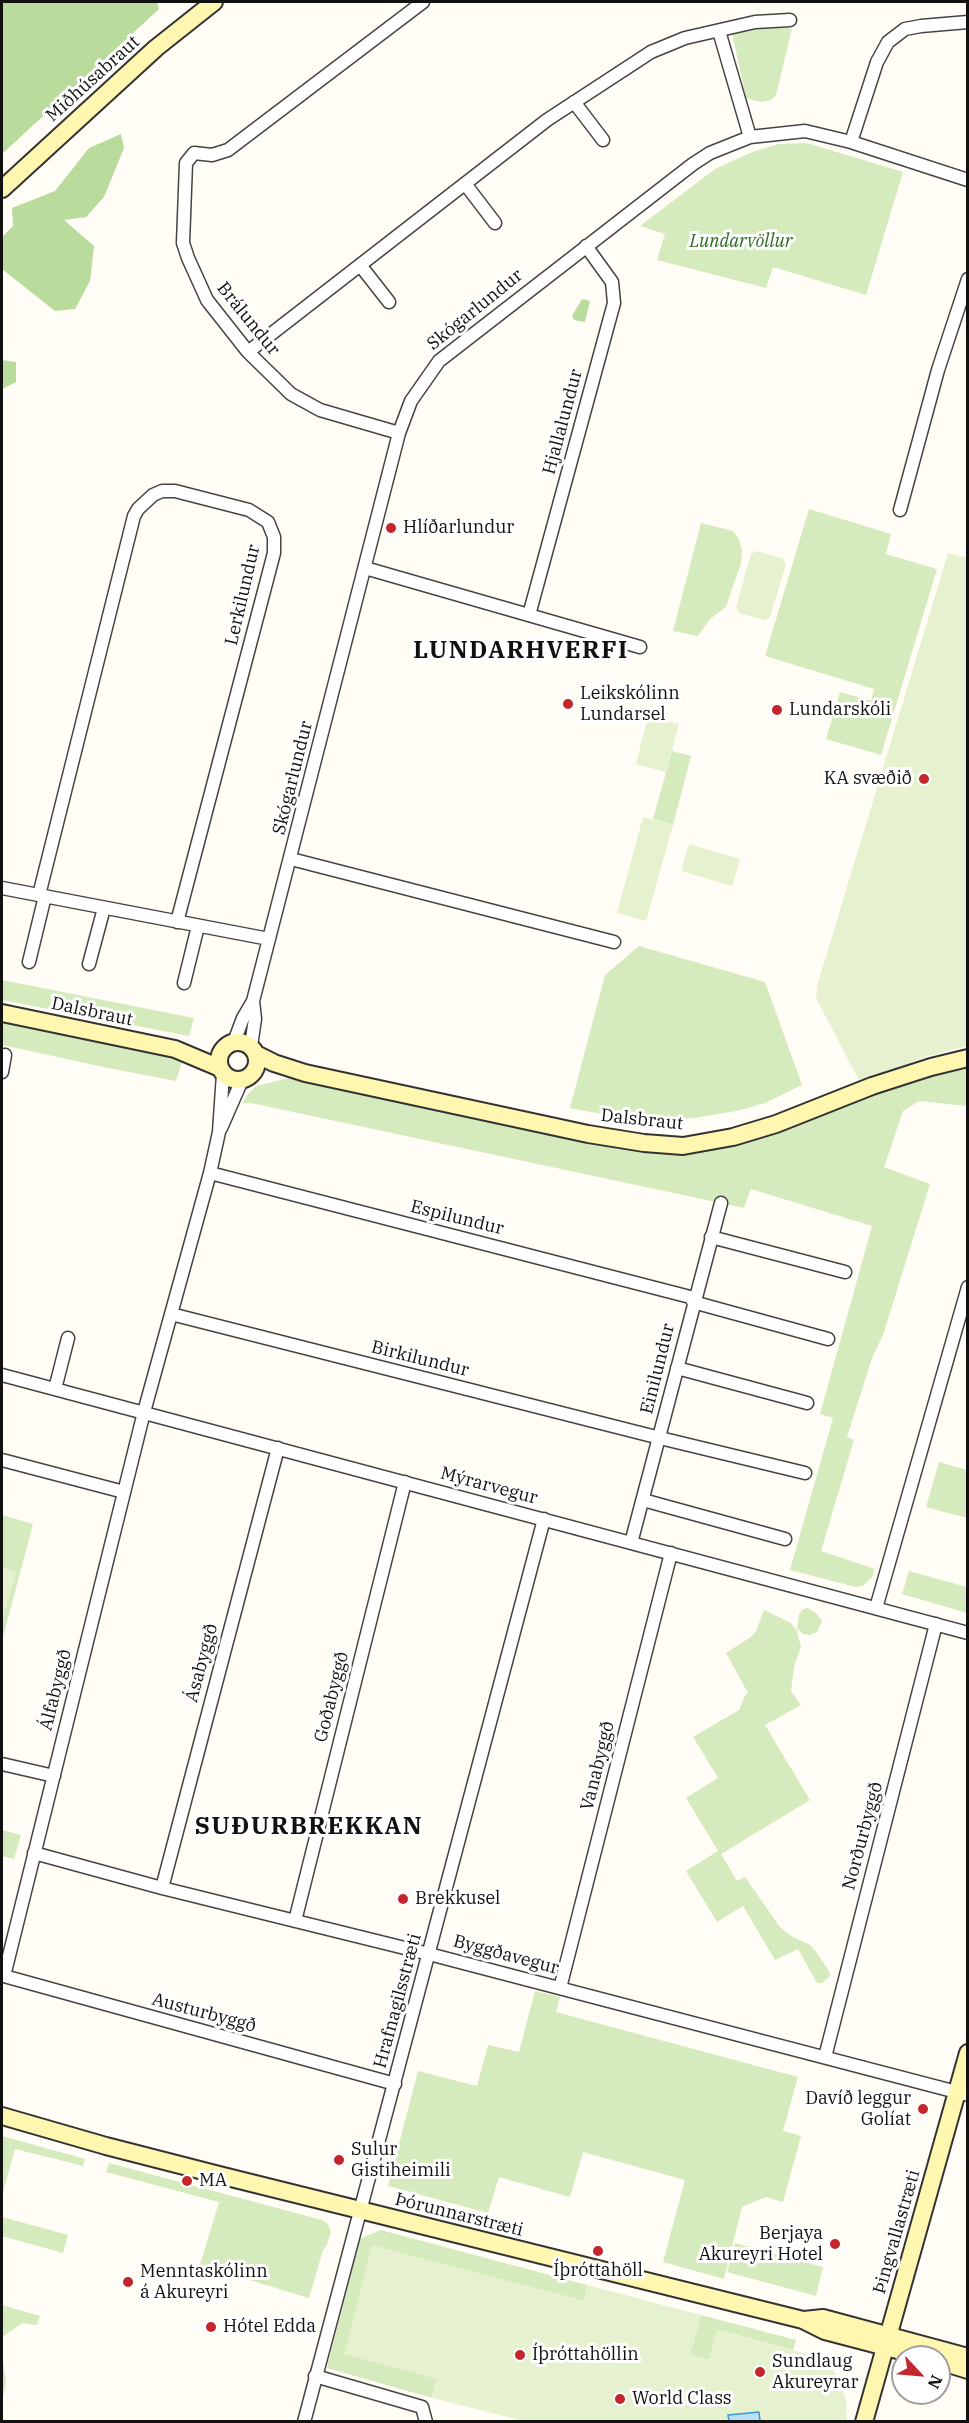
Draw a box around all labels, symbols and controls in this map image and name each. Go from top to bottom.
street label: Miðhúsabraut [42,31,144,127]
park label: Lundarvöllur [689,231,793,253]
street label: Skógarlundur [423,265,527,355]
street label: Brálundur [212,278,284,360]
street label: Hjallalundur [539,367,587,477]
place label: Hlíðarlundur [403,517,514,539]
marker: Hlíðarlundur [384,521,398,535]
street label: Lerkilundur [221,543,265,647]
district label: LUNDARHVERFI [413,637,629,665]
place label: Leikskólinn Lundarsel [580,683,680,726]
marker: Leikskólinn Lundarsel [561,697,575,711]
place label: Lundarskóli [789,699,891,721]
marker: Lundarskóli [770,703,784,717]
street label: Skógarlundur [268,719,318,837]
place label: KA svæðið [824,768,912,790]
marker: KA svæðið [917,772,931,786]
street label: Dalsbraut [49,993,135,1031]
street label: Dalsbraut [600,1105,684,1135]
street label: Espilundur [408,1196,506,1240]
street label: Einilundur [636,1322,680,1416]
street label: Birkilundur [369,1336,471,1382]
street label: Mýrarvegur [438,1463,540,1509]
street label: Ásabyggð [181,1621,223,1705]
street label: Álfabyggð [35,1647,77,1733]
street label: Goðabyggð [310,1649,354,1745]
street label: Vanabyggð [576,1719,620,1813]
street label: Norðurbyggð [838,1780,888,1892]
district label: SUÐURBREKKAN [195,1813,423,1841]
place label: Brekkusel [415,1888,500,1910]
marker: Brekkusel [396,1892,410,1906]
street label: Hrafnagilsstræti [370,1931,426,2071]
street label: Byggðavegur [451,1931,561,1979]
street label: Austurbyggð [150,1989,258,2037]
place label: Davíð leggur Golíat [805,2088,911,2130]
marker: Davíð leggur Golíat [916,2102,930,2116]
place label: Sulur Gistiheimili [351,2139,451,2182]
marker: Sulur Gistiheimili [332,2153,346,2167]
street label: Þingvallastræti [869,2167,925,2297]
place label: MA [199,2170,227,2192]
marker: MA [180,2174,194,2188]
street label: Þórunnarstræti [393,2189,525,2241]
place label: Berjaya Akureyri Hotel [699,2223,823,2266]
marker: Berjaya Akureyri Hotel [828,2237,842,2251]
marker: Íþróttahöll [591,2244,605,2258]
place label: Íþróttahöll [553,2260,643,2282]
place label: Menntaskólinn á Akureyri [140,2261,268,2304]
marker: Menntaskólinn á Akureyri [121,2275,135,2289]
place label: Hótel Edda [223,2316,316,2338]
marker: Hótel Edda [204,2320,218,2334]
place label: Íþróttahöllin [532,2344,639,2366]
north arrow [891,2345,951,2405]
marker: Íþróttahöllin [513,2348,527,2362]
place label: Sundlaug Akureyrar [772,2351,859,2394]
marker: Sundlaug Akureyrar [753,2365,767,2379]
text: N [924,2372,947,2392]
place label: World Class [632,2388,732,2410]
marker: World Class [613,2392,627,2406]

